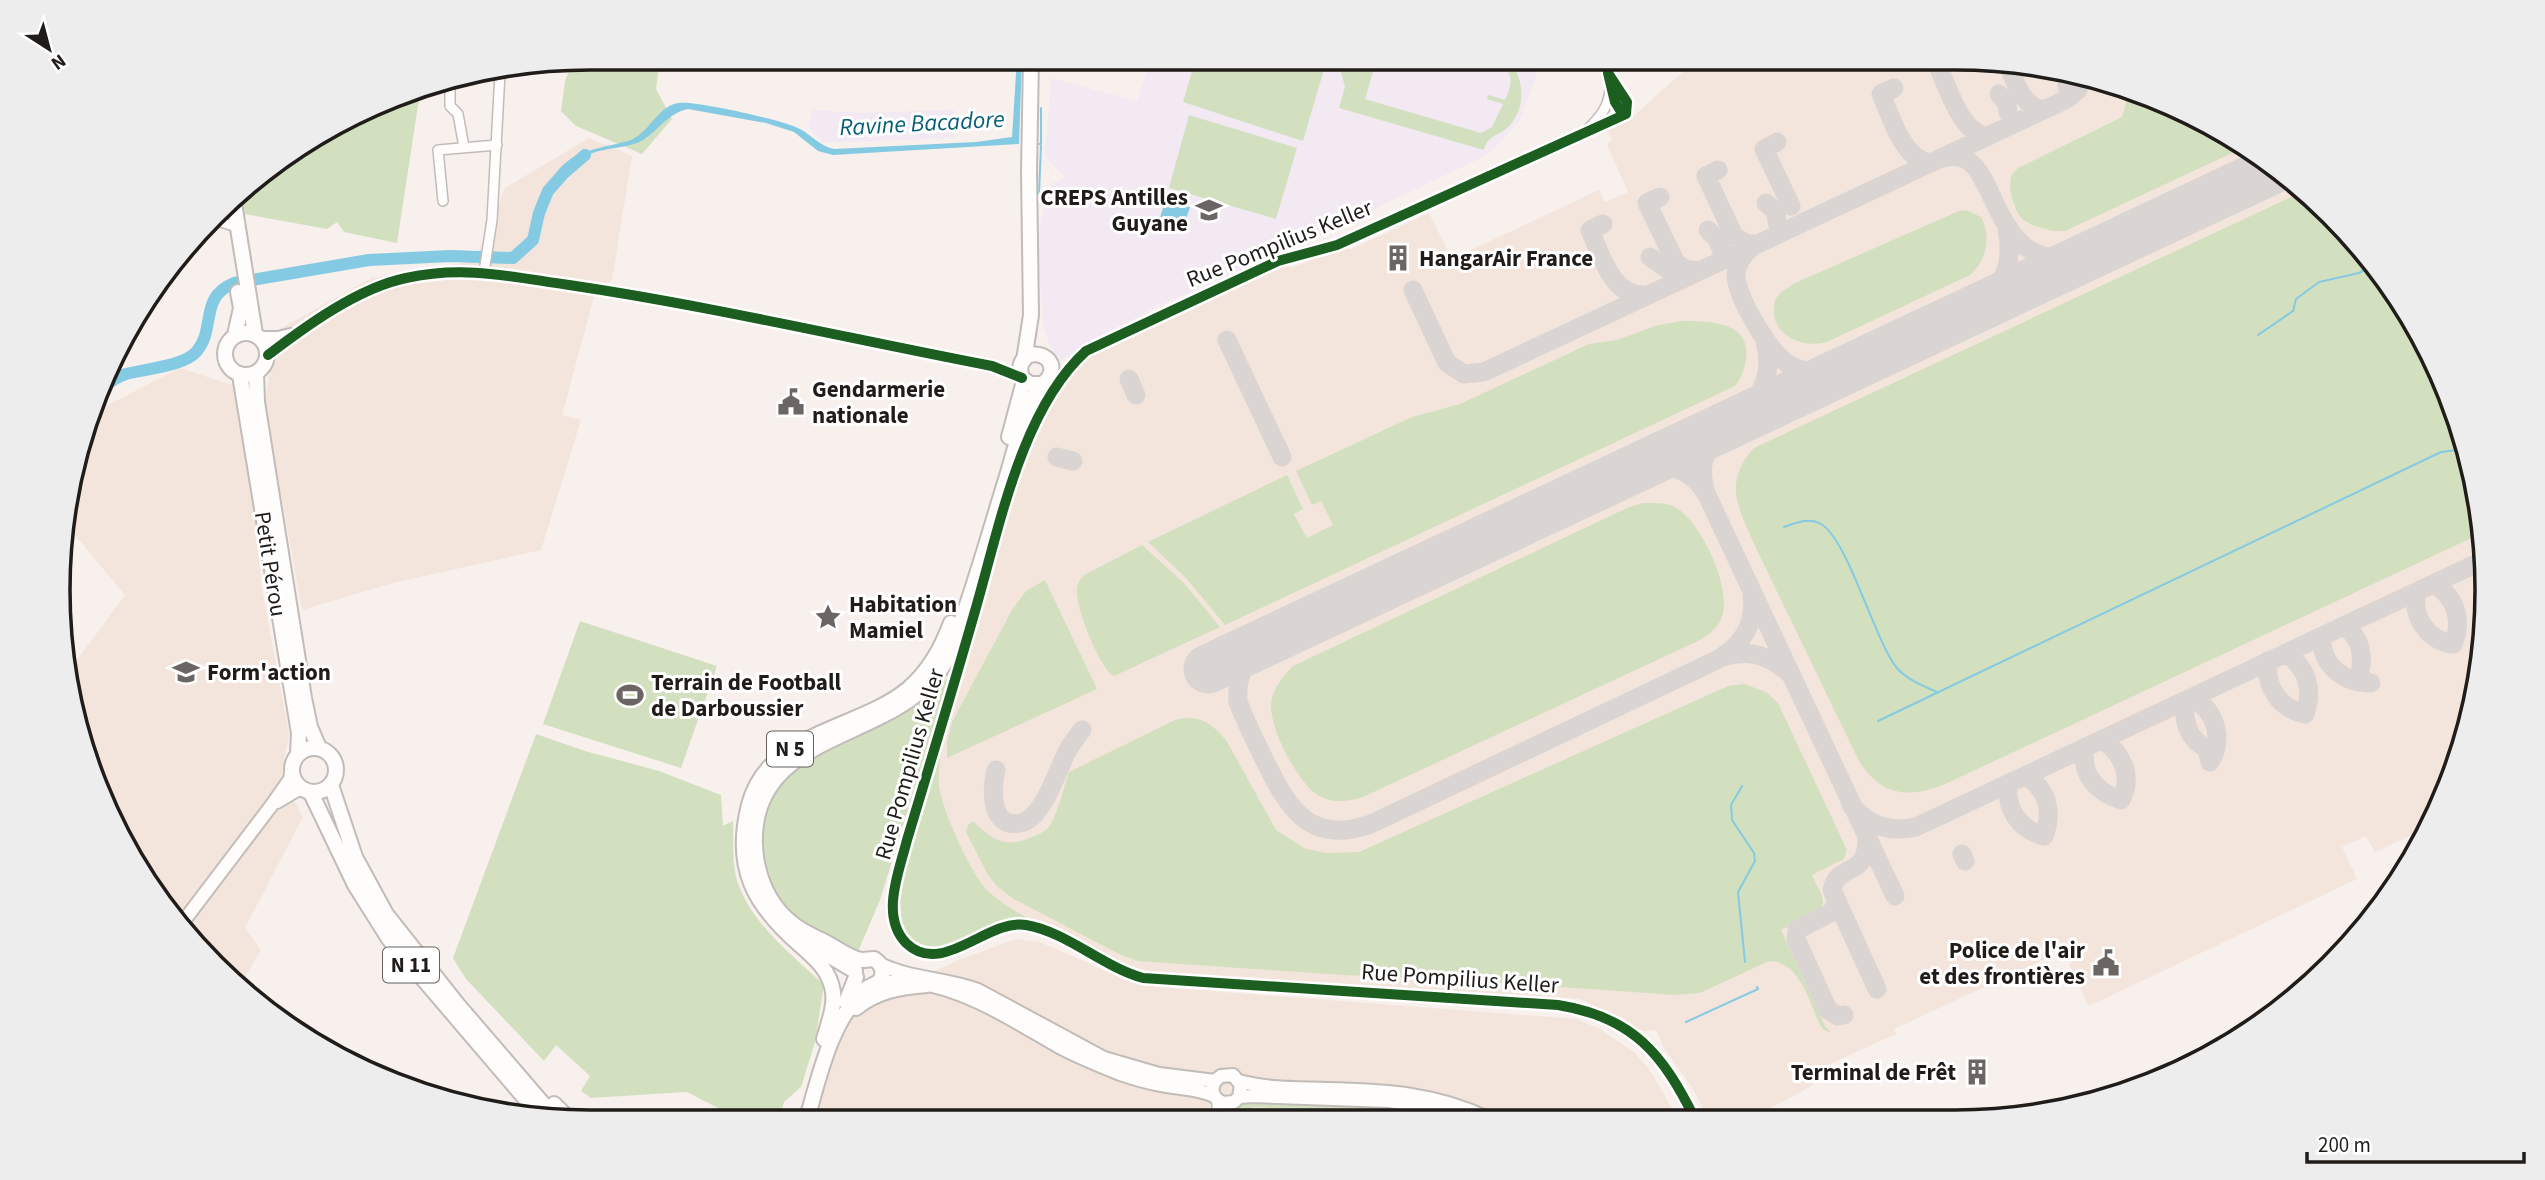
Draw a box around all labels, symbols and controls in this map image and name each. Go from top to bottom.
north arrow [14,14,84,84]
text: N [45,47,71,76]
water label: Ravine Bacadore [838,102,1006,145]
place label: CREPS Antilles Guyane [1040,181,1188,240]
street label: Rue Pompilius Keller [1181,191,1378,296]
school or university icon: CREPS Antilles Guyane [1194,195,1224,225]
place label: HangarAir France [1419,242,1593,275]
building icon: HangarAir France [1383,243,1413,273]
place label: Gendarmerie nationale [812,373,945,432]
public building icon: Gendarmerie nationale [776,387,806,417]
street label: Petit Pérou [246,509,295,619]
place label: Habitation Mamiel [849,588,957,647]
place icon: Habitation Mamiel [813,602,843,632]
place label: Form'action [207,656,331,689]
school or university icon: Form'action [171,657,201,687]
street label: Rue Pompilius Keller [866,663,953,864]
place label: Terrain de Football de Darboussier [651,666,842,725]
sports icon: Terrain de Football de Darboussier [615,680,645,710]
road number: N 5 [767,732,813,766]
place label: Police de l'air et des frontières [1919,934,2086,993]
road number: N 11 [383,948,439,982]
public building icon: Police de l'air et des frontières [2091,948,2121,978]
street label: Rue Pompilius Keller [1360,955,1561,1002]
place label: Terminal de Frêt [1791,1056,1956,1089]
building icon: Terminal de Frêt [1962,1057,1992,1087]
scale bar [2307,1120,2524,1164]
text: 200 m [2318,1130,2371,1160]

